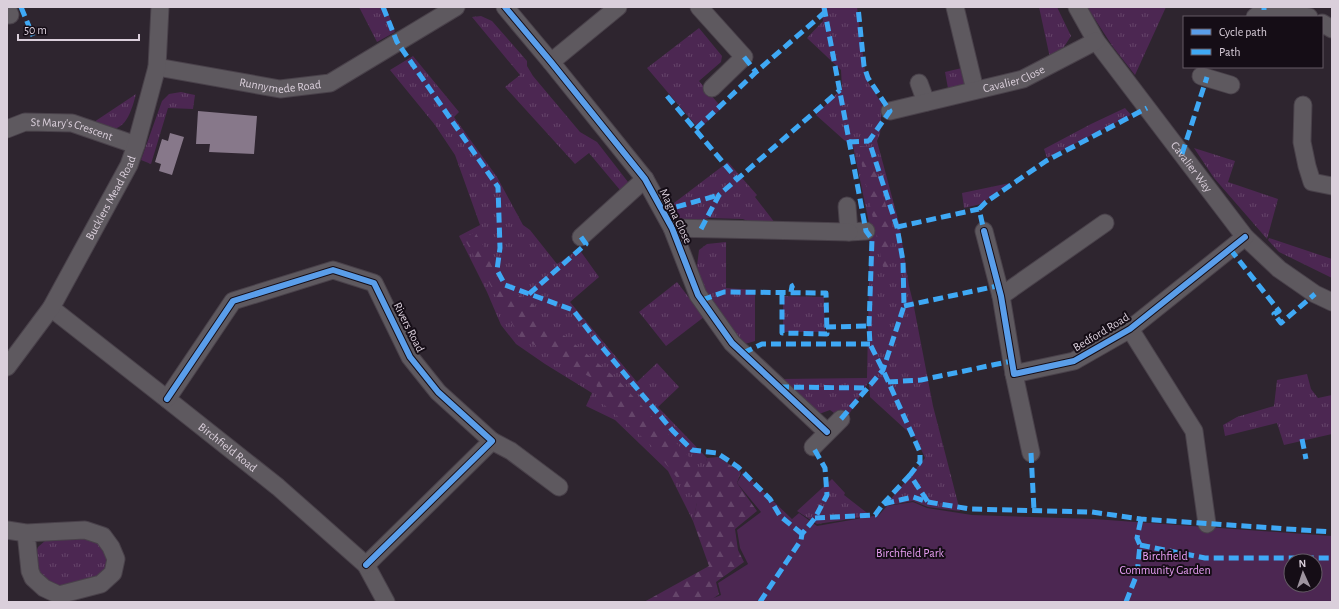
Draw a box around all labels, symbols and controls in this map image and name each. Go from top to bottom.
scale bar [18,16,139,42]
legend [1183,16,1323,68]
text: 50 m [24,24,47,36]
text: Cycle path [1219,26,1267,39]
text: Path [1219,46,1241,58]
street label: Cavalier Close [982,63,1047,94]
street label: Runnymede Road [238,76,322,95]
street label: St Mary's Crescent [31,116,114,143]
street label: Cavalier Way [1169,139,1215,195]
street label: Bucklers Mead Road [83,154,138,242]
street label: Magna Close [658,187,694,245]
street label: Rivers Road [391,300,427,354]
street label: Bedford Road [1071,311,1131,353]
street label: Birchfield Road [196,420,259,474]
park label: Birchfield Park [876,547,945,559]
park label: Birchfield Community Garden [1119,550,1211,577]
north arrow [1283,553,1323,593]
text: N [1298,558,1307,569]

